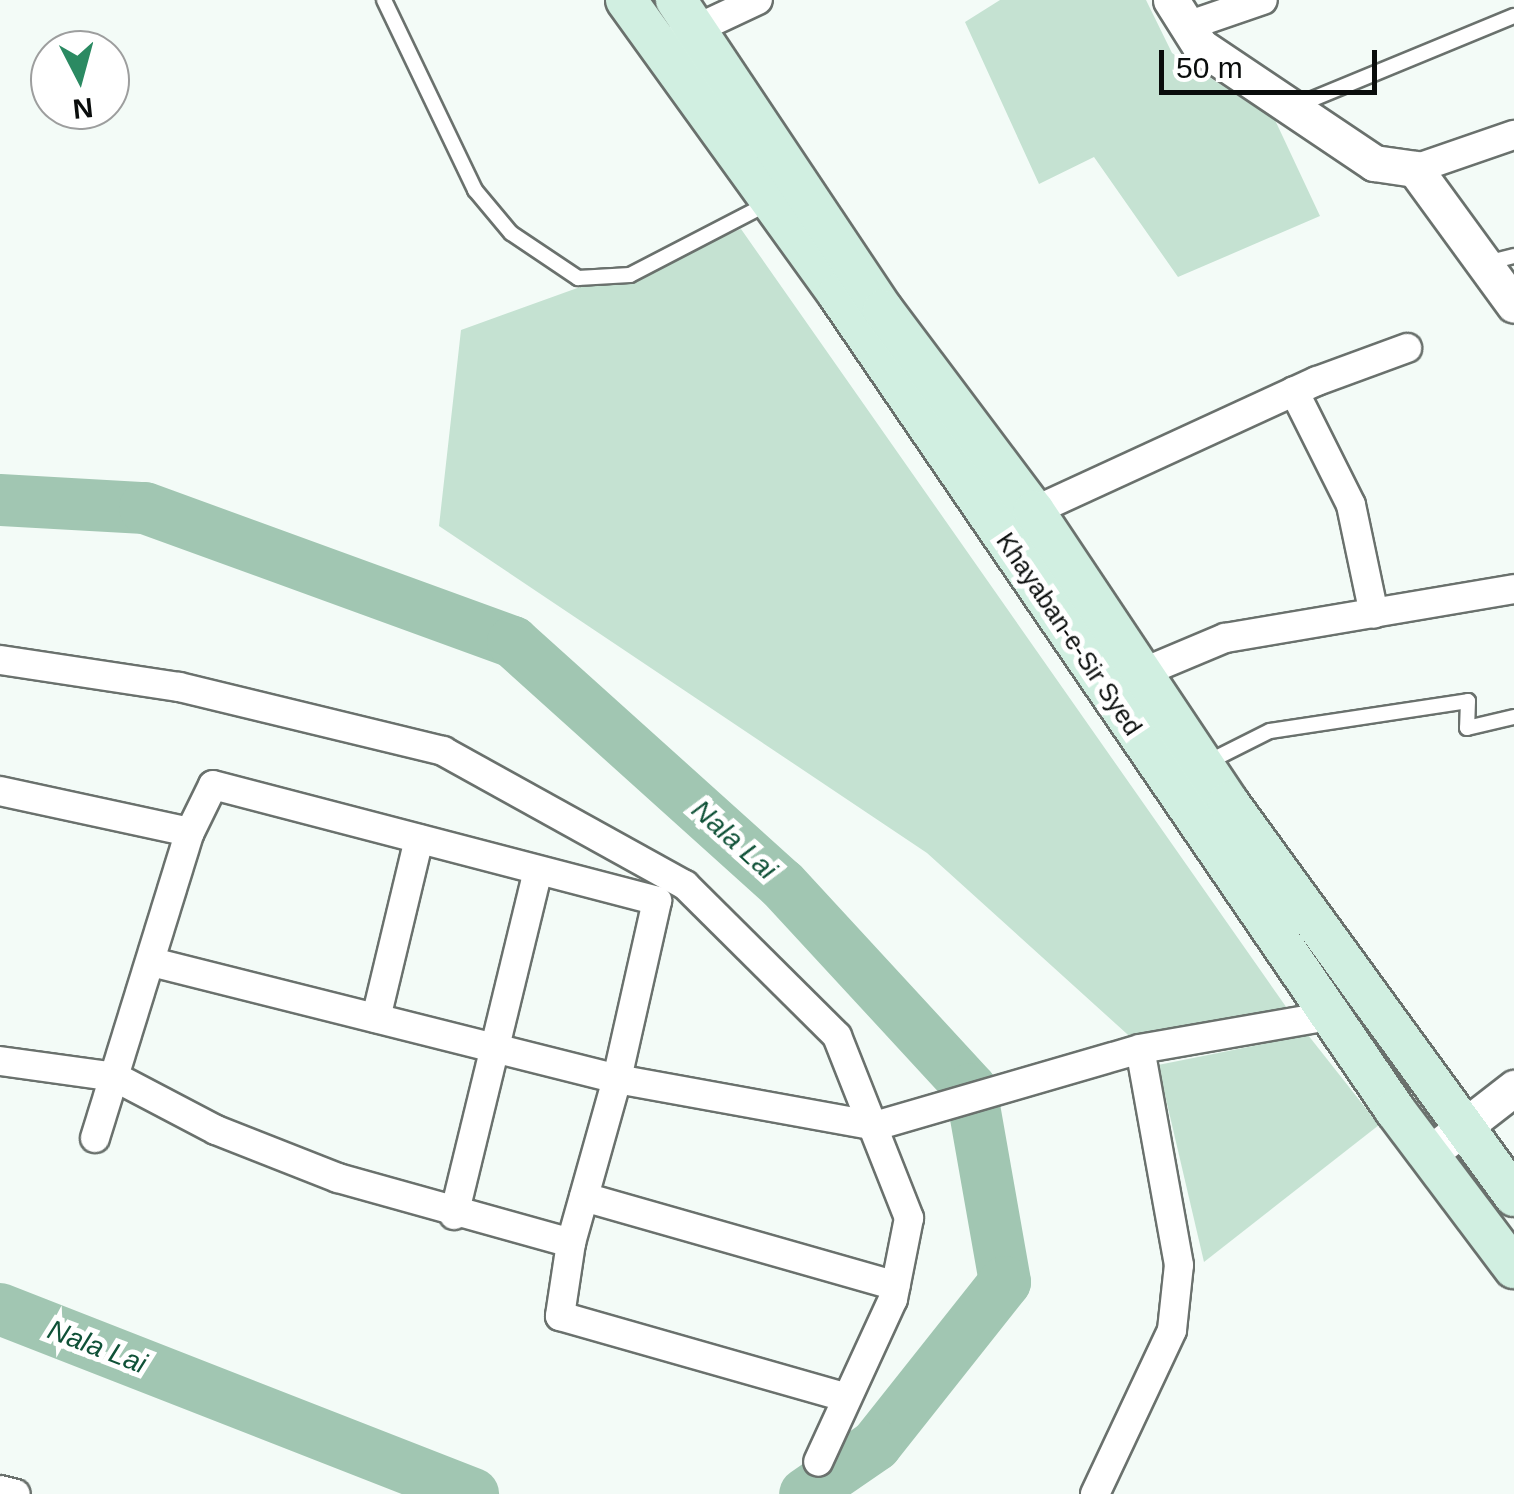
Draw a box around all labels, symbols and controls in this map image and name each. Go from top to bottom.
north arrow [30,30,130,130]
scale bar [1164,30,1382,92]
text: 50 m [1176,51,1243,84]
text: N [71,92,95,125]
street label: Khayaban-e-Sir Syed [990,527,1148,741]
water label: Nala Lai [685,793,783,887]
water label: Nala Lai [43,1313,151,1381]

